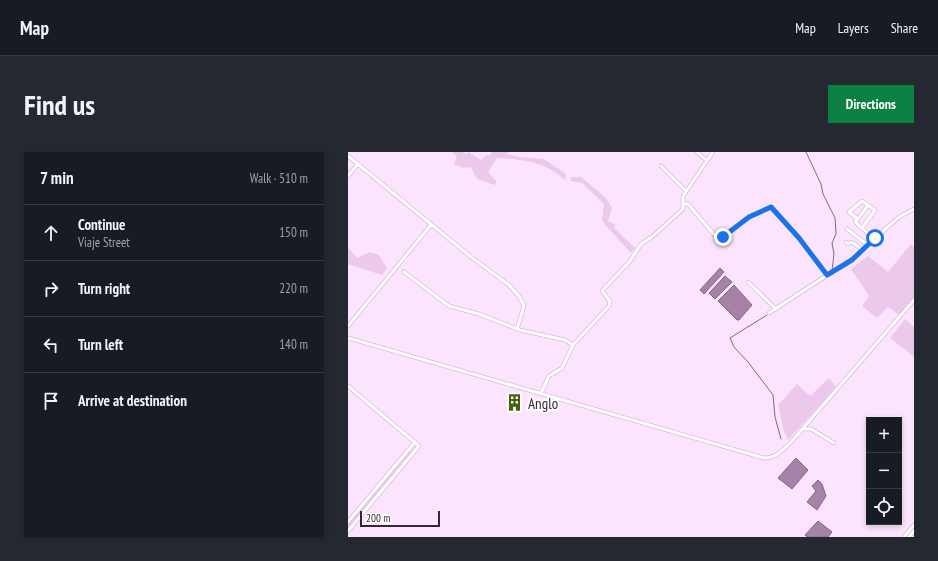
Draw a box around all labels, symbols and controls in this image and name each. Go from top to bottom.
text: Map [20,16,49,40]
text: Map [795,19,816,37]
text: Layers [838,19,869,37]
text: Share [891,19,918,37]
button: Directions [828,85,914,123]
text: Find us [24,86,95,123]
text: 7 min [40,167,74,189]
text: Walk · 510 m [250,170,308,187]
text: Continue [78,215,125,234]
icon: ahead [40,222,62,244]
text: 150 m [279,224,308,241]
route end [714,228,732,246]
route start [866,229,884,247]
text: Viaje Street [78,234,130,251]
icon: right [40,278,62,300]
text: Turn right [78,279,130,298]
text: 220 m [279,280,308,297]
icon: left [40,334,62,356]
text: Turn left [78,335,123,354]
text: 140 m [279,336,308,353]
icon: arrive [40,390,62,412]
text: Arrive at destination [78,391,187,410]
building icon: Anglo [505,393,525,413]
place label: Anglo [528,394,558,413]
map controls [866,417,902,525]
button: + [866,417,902,453]
button: − [866,453,902,489]
button: locate [866,489,902,525]
scale bar [360,509,440,528]
text: 200 m [366,511,390,525]

